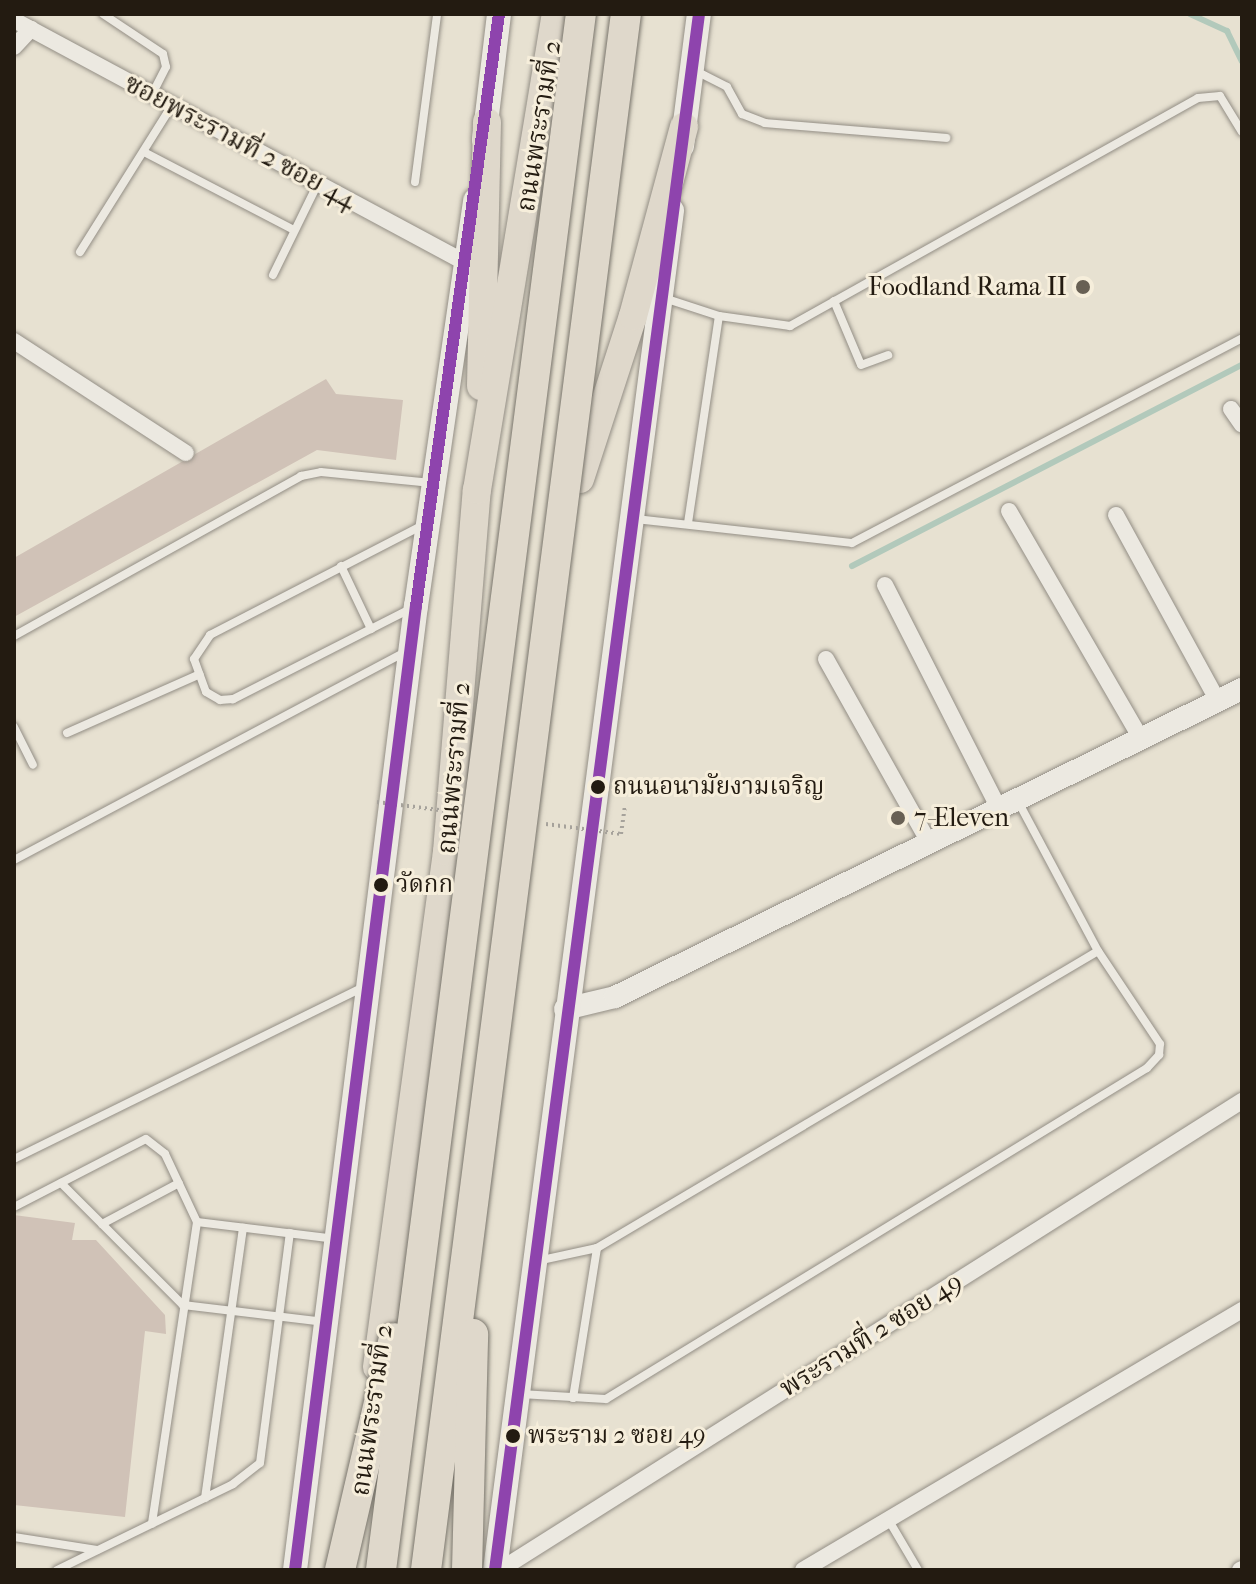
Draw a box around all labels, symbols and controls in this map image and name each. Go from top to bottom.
street label: ถนนพระรามที่ 2 [510,38,568,214]
street label: ซอยพระรามที่ 2 ซอย 44 [119,68,361,216]
place label: Foodland Rama II [868,271,1067,303]
marker: Foodland Rama II [1074,278,1092,296]
street label: ถนนพระรามที่ 2 [431,680,477,856]
place label: ถนนอนามัยงามเจริญ [613,773,824,801]
marker: ถนนอนามัยงามเจริญ [590,779,606,795]
place label: 7-Eleven [914,802,1009,834]
marker: 7-Eleven [889,809,907,827]
place label: วัดกก [396,871,453,899]
marker: วัดกก [373,877,389,893]
street label: พระรามที่ 2 ซอย 49 [774,1266,968,1404]
street label: ถนนพระรามที่ 2 [345,1322,399,1498]
place label: พระราม 2 ซอย 49 [528,1422,706,1450]
marker: พระราม 2 ซอย 49 [505,1428,521,1444]

